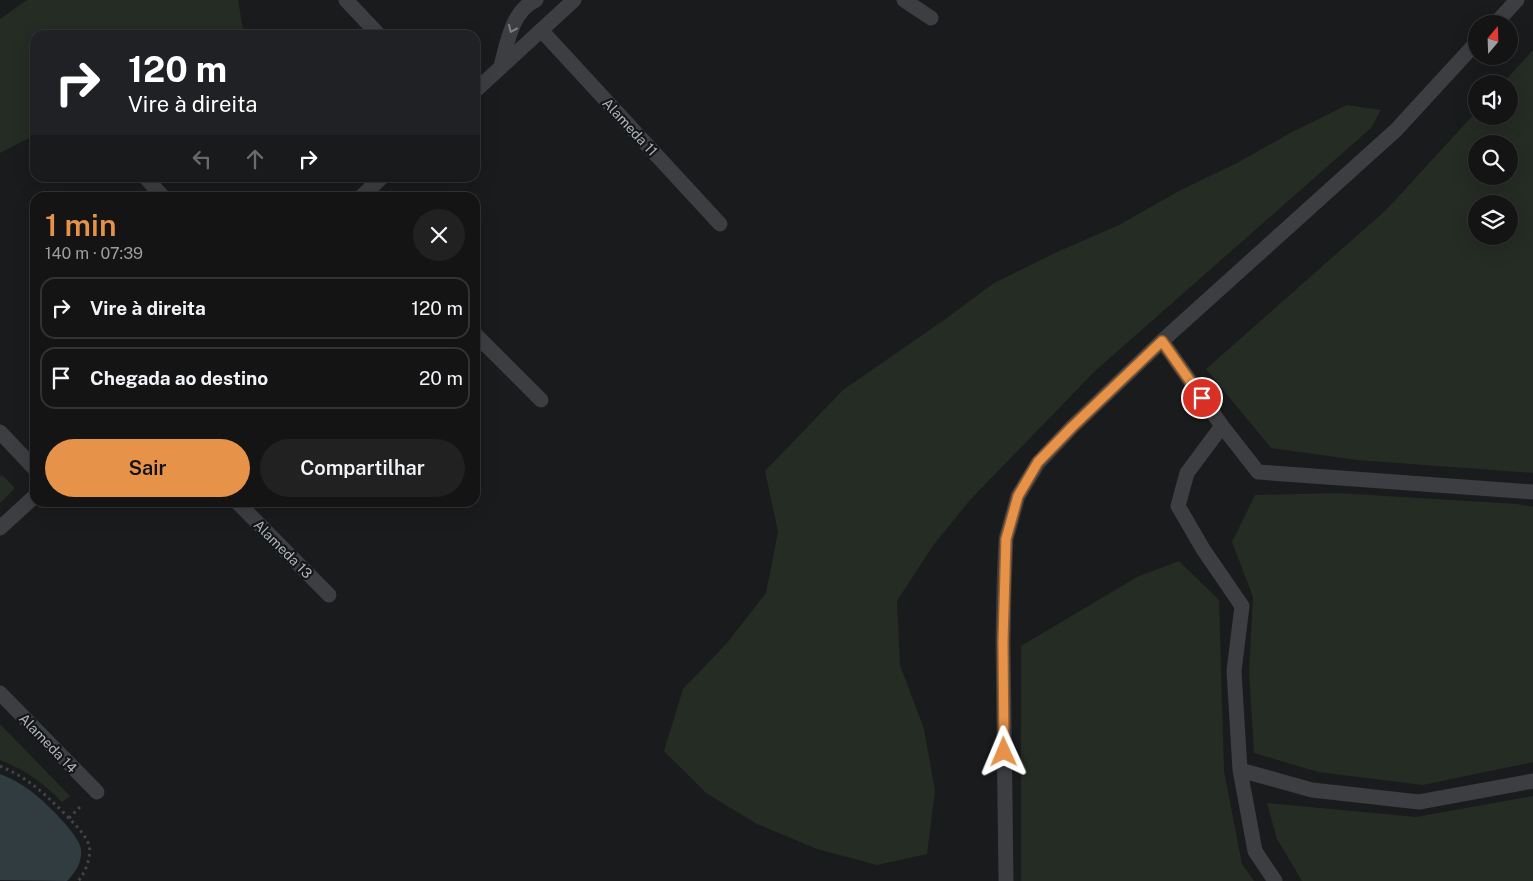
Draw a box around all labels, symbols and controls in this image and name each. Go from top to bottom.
north arrow [1468,15,1518,65]
map controls [1468,15,1518,245]
one-way arrow [508,24,519,33]
text: 120 m [128,49,227,90]
icon: right [45,50,110,115]
button: sound [1468,75,1518,125]
text: Vire à direita [128,91,258,117]
street label: Alameda 11 [599,95,661,159]
button: search [1468,135,1518,185]
icon: left [188,145,216,173]
icon: ahead [241,145,269,173]
icon: right [294,145,322,173]
button: layers [1468,195,1518,245]
text: 1 min [45,207,116,243]
button: close [413,209,465,261]
text: 140 m · 07:39 [45,244,143,263]
icon: right [47,294,75,322]
text: Vire à direita [90,297,206,319]
text: 120 m [411,297,463,319]
icon: arrive [47,364,75,392]
text: Chegada ao destino [90,367,268,389]
text: 20 m [419,367,463,389]
pin [1181,377,1223,419]
icon: arrive [1188,384,1216,412]
button: Sair [45,439,250,497]
button: Compartilhar [260,439,465,497]
street label: Alameda 13 [251,517,316,582]
street label: Alameda 14 [16,710,80,776]
position arrow [977,725,1029,777]

